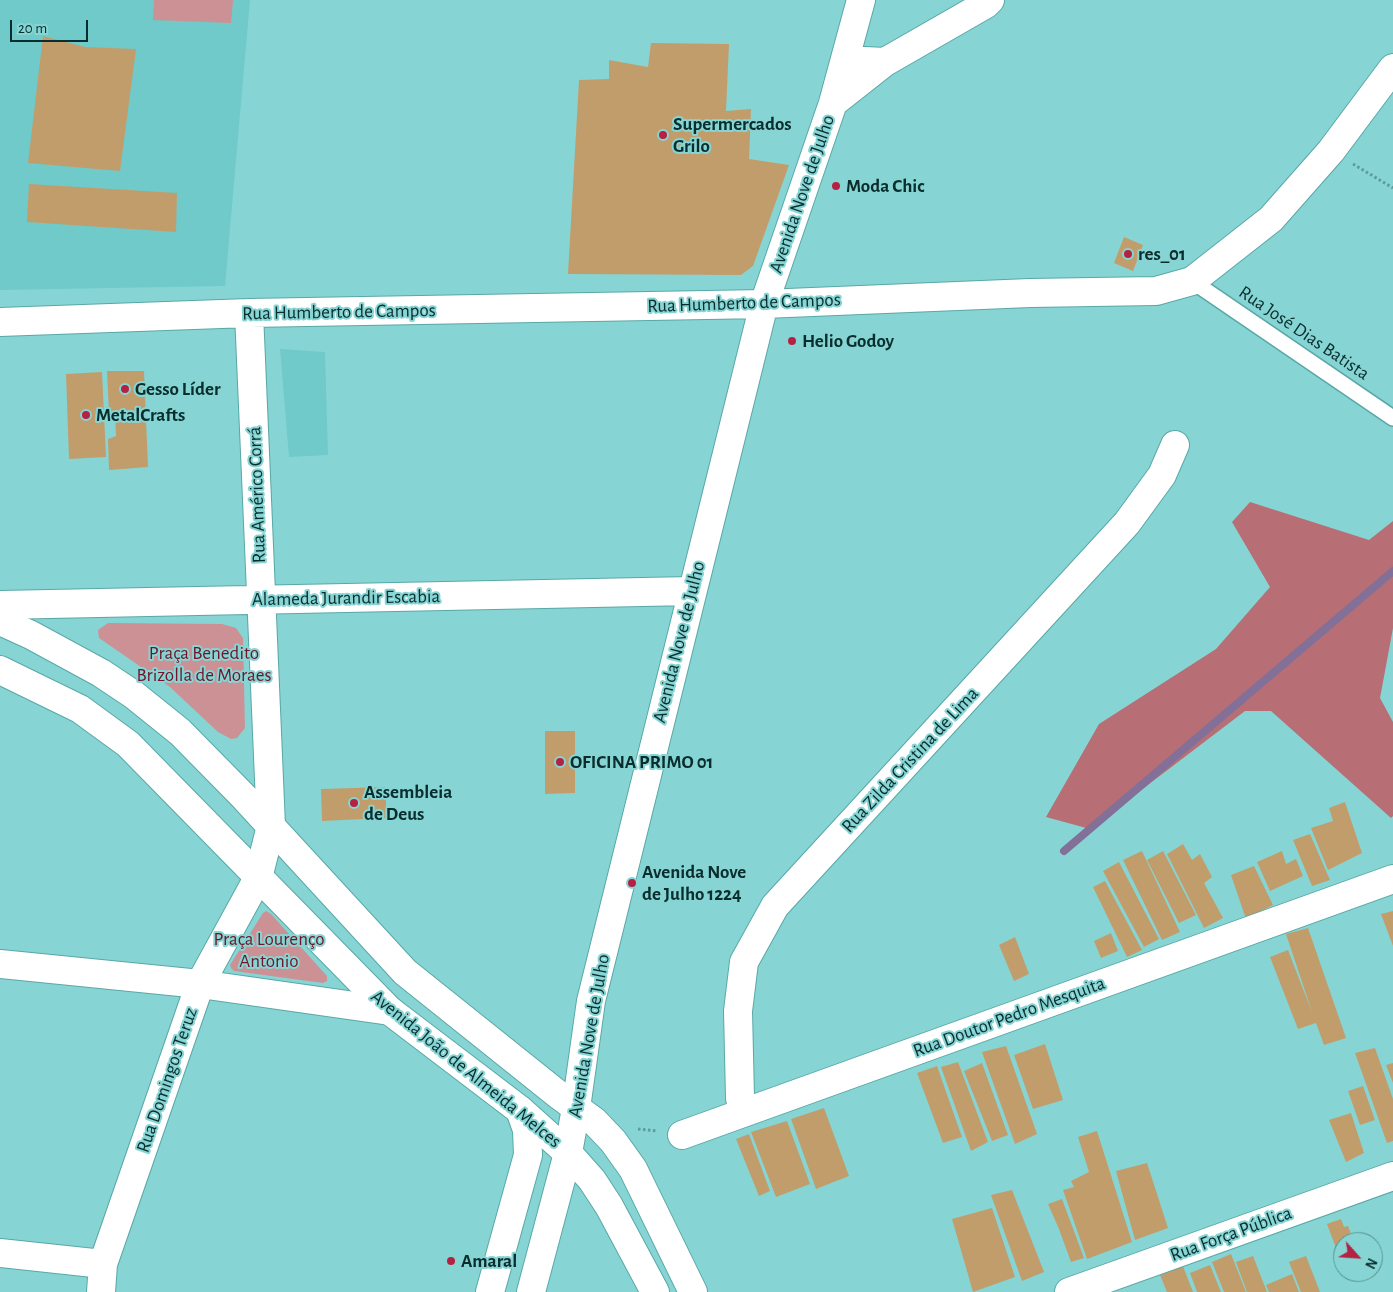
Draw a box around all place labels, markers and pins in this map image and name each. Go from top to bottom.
place label: Supermercados Grilo [673,113,792,157]
marker: Supermercados Grilo [657,129,669,141]
place label: Moda Chic [846,175,925,197]
marker: Moda Chic [830,180,842,192]
place label: res_01 [1138,243,1186,265]
marker: res_01 [1122,248,1134,260]
place label: Helio Godoy [802,330,894,352]
marker: Helio Godoy [786,335,798,347]
place label: Gesso Líder [135,378,221,400]
marker: Gesso Líder [119,383,131,395]
place label: MetalCrafts [96,404,185,426]
marker: MetalCrafts [80,409,92,421]
place label: OFICINA PRIMO 01 [570,751,713,773]
marker: OFICINA PRIMO 01 [554,756,566,768]
place label: Assembleia de Deus [364,781,452,825]
marker: Assembleia de Deus [348,797,360,809]
place label: Avenida Nove de Julho 1224 [642,861,746,905]
marker: Avenida Nove de Julho 1224 [626,877,638,889]
place label: Amaral [461,1250,517,1272]
marker: Amaral [445,1255,457,1267]

